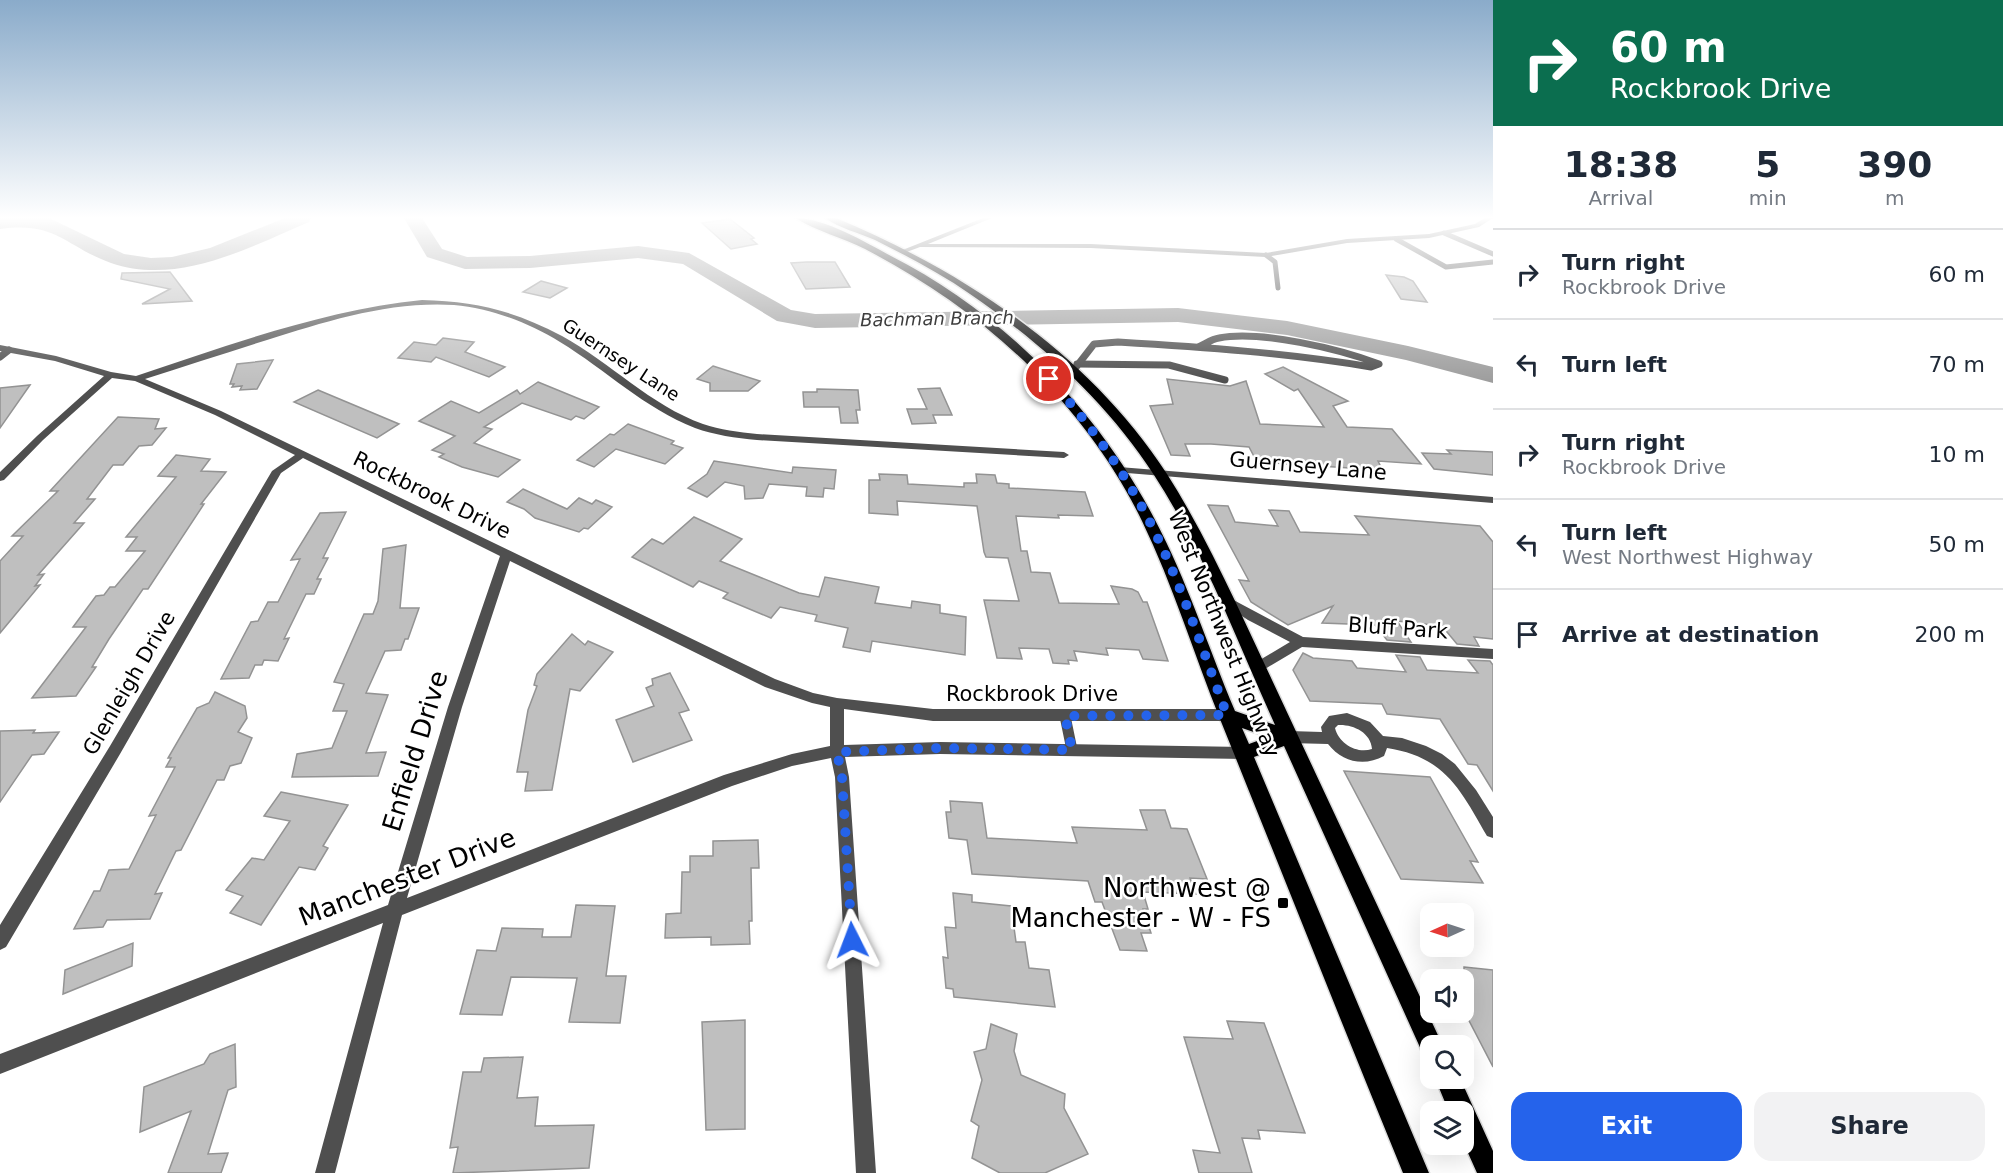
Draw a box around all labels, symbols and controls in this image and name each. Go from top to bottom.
text: 60 m [1610,23,1727,72]
icon: right [1511,24,1589,102]
text: Rockbrook Drive [1610,73,1831,104]
text: 18:38 [1564,144,1678,185]
text: 5 [1755,144,1780,185]
text: 390 [1857,144,1932,185]
text: Arrival [1588,186,1653,210]
text: min [1749,186,1787,210]
text: m [1885,186,1905,210]
text: Turn right [1562,250,1685,275]
icon: right [1511,258,1544,291]
text: 60 m [1929,262,1985,287]
text: Rockbrook Drive [1562,275,1726,299]
water label: Bachman Branch [860,307,1014,330]
street label: Guernsey Lane [559,314,684,405]
icon: left [1511,348,1544,381]
text: Turn left [1562,352,1667,377]
text: 70 m [1929,352,1985,377]
pin [1023,353,1074,404]
icon: arrive [1032,362,1065,395]
text: Turn right [1562,430,1685,455]
icon: right [1511,438,1544,471]
text: 10 m [1929,442,1985,467]
street label: Rockbrook Drive [349,446,515,544]
street label: Guernsey Lane [1228,447,1388,485]
text: Rockbrook Drive [1562,455,1726,479]
street label: West Northwest Highway [1163,507,1285,761]
text: Turn left [1562,520,1667,545]
icon: left [1511,528,1544,561]
text: 50 m [1929,532,1985,557]
text: West Northwest Highway [1562,545,1813,569]
street label: Glenleigh Drive [78,607,180,759]
street label: Bluff Park [1347,613,1450,644]
icon: arrive [1511,618,1544,651]
text: Arrive at destination [1562,622,1819,647]
text: 200 m [1915,622,1985,647]
street label: Enfield Drive [376,667,454,835]
street label: Rockbrook Drive [946,682,1118,706]
street label: Manchester Drive [294,822,520,932]
place label: Northwest @ Manchester - W - FS [1010,873,1271,933]
marker: Northwest @ Manchester - W - FS [1276,896,1290,910]
north arrow [1420,903,1474,957]
map controls [1420,903,1474,1155]
position arrow [820,908,884,972]
button: sound [1420,969,1474,1023]
button: search [1420,1035,1474,1089]
button: Exit [1511,1092,1742,1161]
button: Share [1754,1092,1985,1161]
button: layers [1420,1101,1474,1155]

